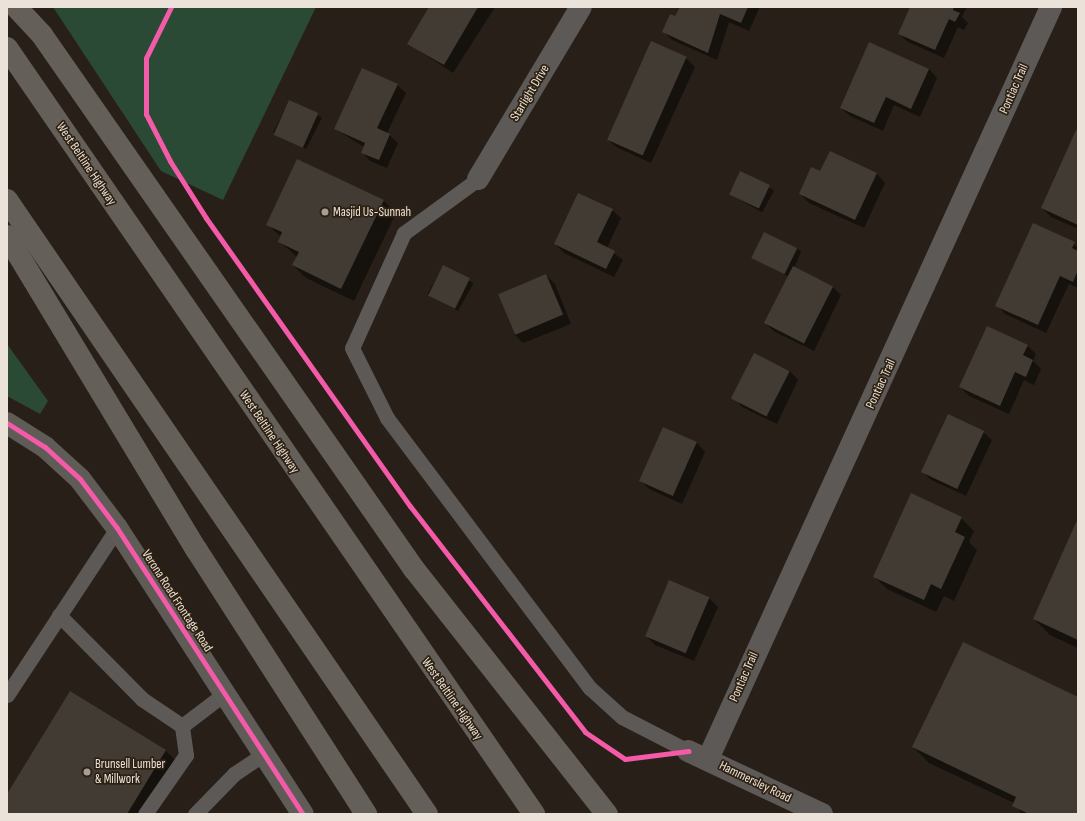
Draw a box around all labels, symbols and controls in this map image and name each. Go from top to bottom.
street label: Starlight Drive [507,62,553,124]
street label: Pontiac Trail [996,62,1032,116]
street label: West Beltline Highway [53,120,119,208]
place label: Masjid Us-Sunnah [333,204,411,220]
marker: Masjid Us-Sunnah [320,207,330,217]
street label: Pontiac Trail [863,357,899,411]
street label: West Beltline Highway [236,388,302,476]
street label: Verona Road Frontage Road [138,547,216,655]
street label: Pontiac Trail [726,650,762,704]
street label: West Beltline Highway [418,655,486,743]
place label: Brunsell Lumber & Millwork [95,757,165,788]
street label: Hammersley Road [717,758,793,806]
marker: Brunsell Lumber & Millwork [82,767,92,777]

